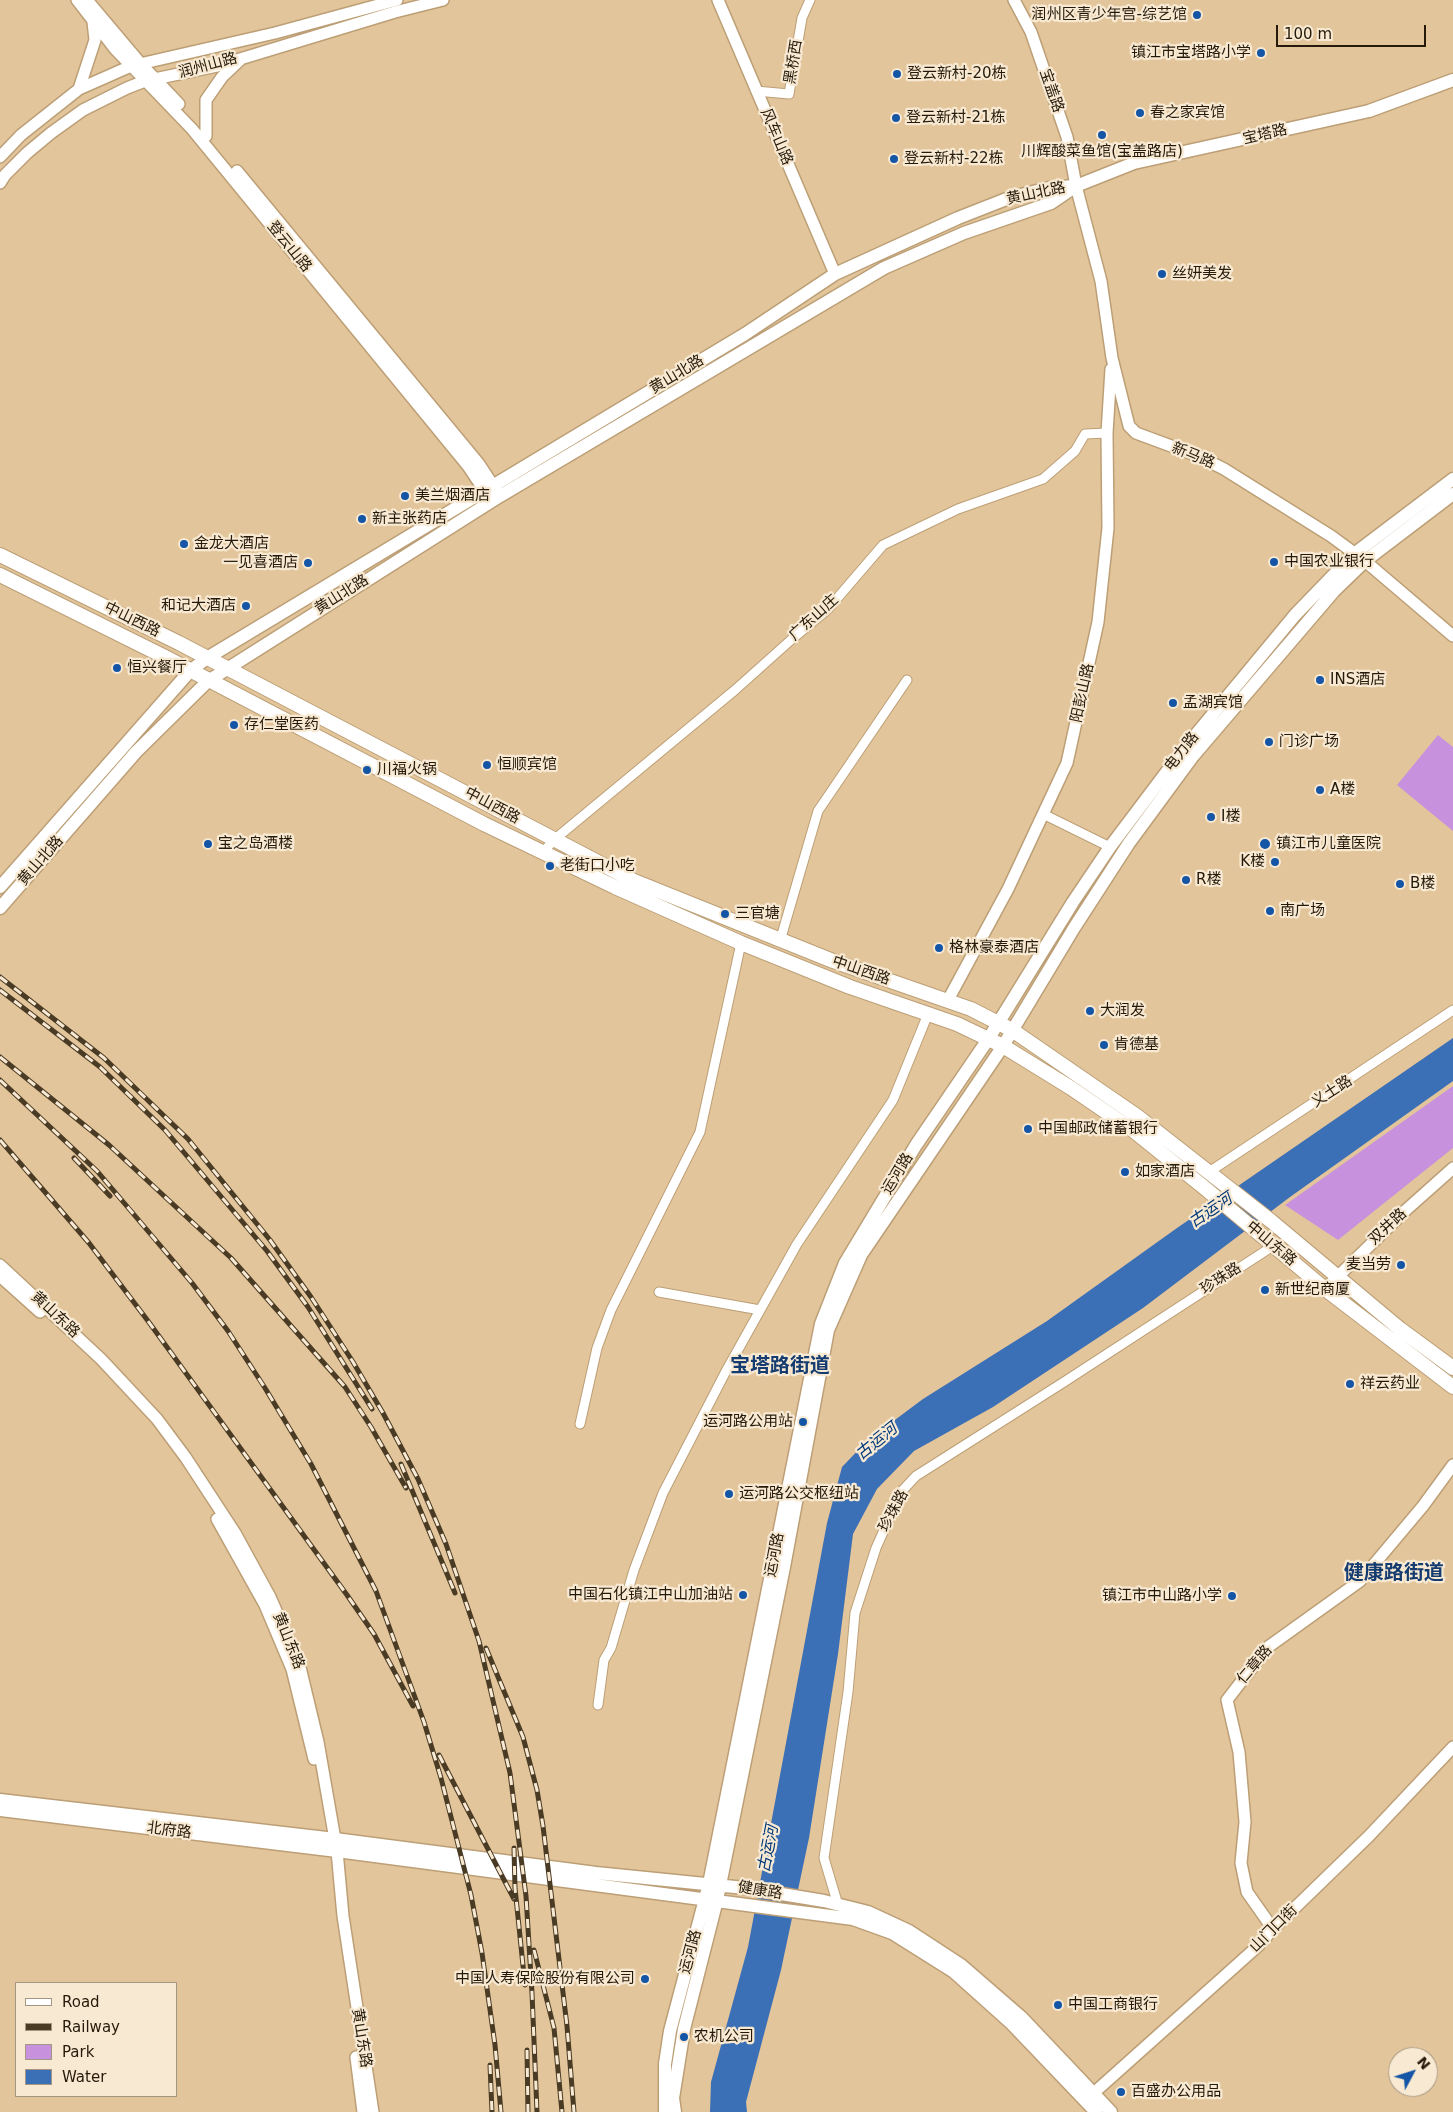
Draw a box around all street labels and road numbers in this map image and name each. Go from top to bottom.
street label: 黑桥西 [782,38,806,86]
street label: 润州山路 [177,50,239,82]
street label: 宝盖路 [1035,67,1067,115]
street label: 风车山路 [756,106,796,168]
street label: 宝塔路 [1241,121,1289,149]
street label: 黄山北路 [1005,179,1067,209]
street label: 登云山路 [263,218,315,276]
street label: 黄山北路 [647,352,707,398]
street label: 新马路 [1169,439,1217,473]
street label: 黄山北路 [312,571,372,619]
street label: 广东山庄 [786,591,842,645]
street label: 中山西路 [101,599,163,641]
street label: 阳彭山路 [1068,662,1098,724]
street label: 电力路 [1161,729,1203,775]
street label: 中山西路 [461,784,523,828]
street label: 黄山北路 [15,832,67,890]
street label: 中山西路 [830,953,892,989]
street label: 义土路 [1308,1072,1356,1112]
street label: 运河路 [879,1150,917,1198]
street label: 双井路 [1365,1205,1411,1249]
street label: 中山东路 [1242,1218,1300,1270]
street label: 珍珠路 [1197,1259,1245,1299]
street label: 黄山东路 [27,1288,83,1342]
street label: 珍珠路 [875,1487,913,1535]
street label: 运河路 [762,1531,788,1579]
street label: 黄山东路 [268,1610,308,1672]
street label: 仁章路 [1234,1642,1276,1688]
street label: 北府路 [146,1819,192,1843]
street label: 健康路 [736,1879,784,1903]
street label: 山门口街 [1246,1901,1302,1957]
street label: 运河路 [676,1928,706,1976]
street label: 黄山东路 [347,2007,375,2069]

